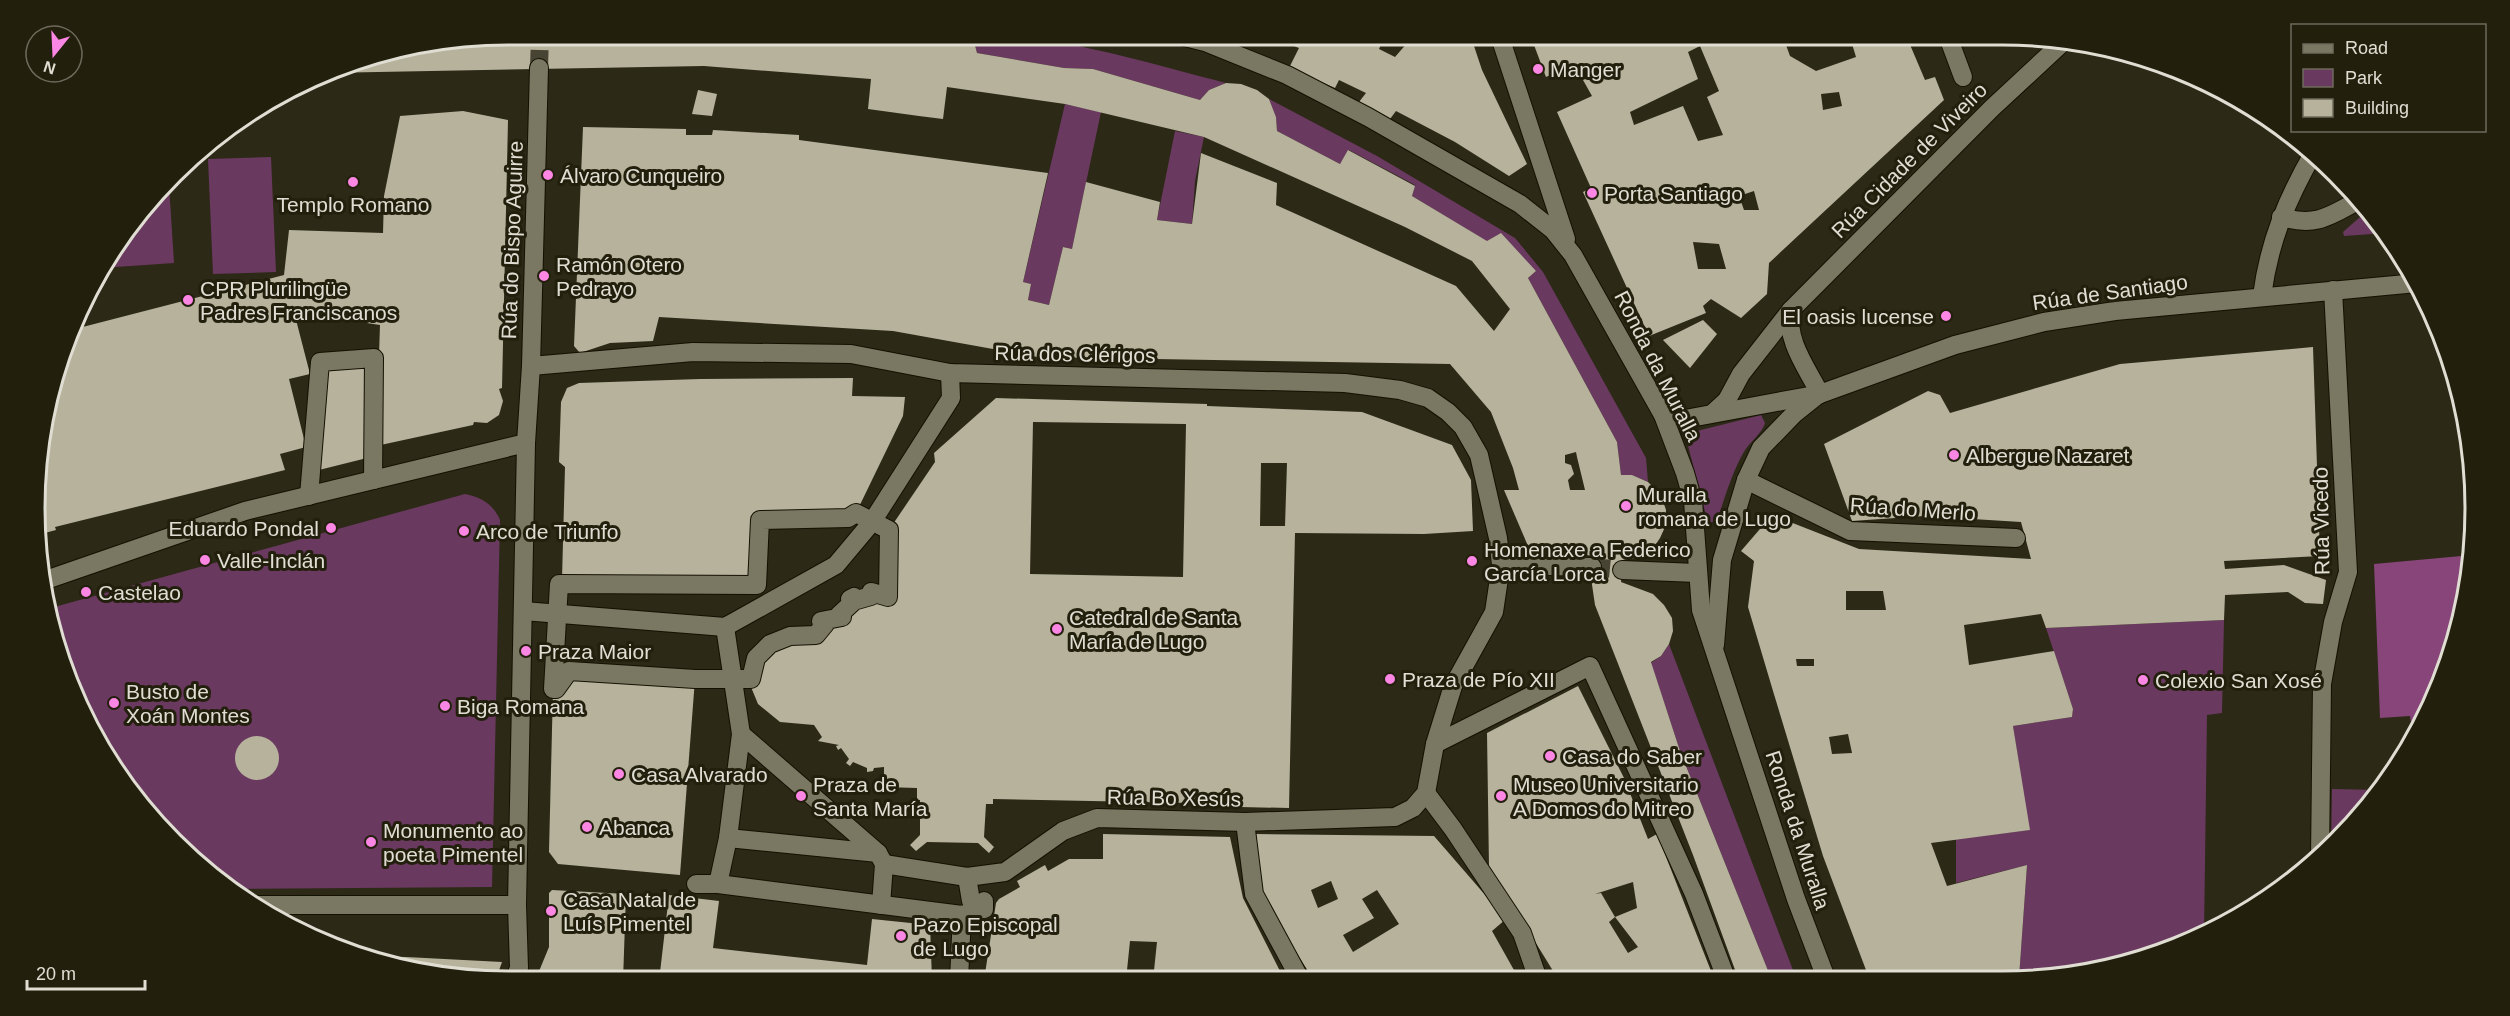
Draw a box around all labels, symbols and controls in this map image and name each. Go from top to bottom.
north arrow [24,24,84,84]
legend [2291,24,2486,132]
text: Road [2345,38,2388,58]
text: N [41,58,58,78]
place label: Manger [1550,58,1621,81]
marker: Manger [1531,62,1545,76]
text: Park [2345,68,2383,88]
street label: Rúa Cidade de Viveiro [1827,78,1991,242]
text: Building [2345,98,2409,118]
street label: Rúa do Bispo Aguirre [497,140,527,340]
place label: Álvaro Cunqueiro [560,164,722,187]
marker: Álvaro Cunqueiro [541,168,555,182]
marker: Templo Romano [346,175,360,189]
place label: Porta Santiago [1604,182,1743,205]
marker: Porta Santiago [1585,186,1599,200]
place label: Templo Romano [277,193,429,216]
place label: Ramón Otero Pedrayo [556,253,682,300]
marker: Ramón Otero Pedrayo [537,269,551,283]
street label: Rúa de Santiago [2031,270,2189,314]
place label: CPR Plurilingüe Padres Franciscanos [200,277,397,324]
street label: Ronda da Muralla [1610,287,1706,445]
marker: CPR Plurilingüe Padres Franciscanos [181,293,195,307]
place label: El oasis lucense [1782,305,1934,328]
marker: El oasis lucense [1939,309,1953,323]
street label: Rúa dos Clérigos [994,341,1156,367]
place label: Albergue Nazaret [1966,444,2130,467]
marker: Albergue Nazaret [1947,448,1961,462]
street label: Rúa Vicedo [2309,467,2333,575]
place label: Muralla romana de Lugo [1638,483,1791,530]
street label: Rúa do Merlo [1849,493,1977,525]
marker: Muralla romana de Lugo [1619,499,1633,513]
place label: Eduardo Pondal [168,517,319,540]
place label: Arco de Triunfo [476,520,618,543]
marker: Eduardo Pondal [324,521,338,535]
marker: Arco de Triunfo [457,524,471,538]
place label: Homenaxe a Federico García Lorca [1484,538,1691,585]
place label: Valle-Inclán [217,549,325,572]
marker: Valle-Inclán [198,553,212,567]
marker: Homenaxe a Federico García Lorca [1465,554,1479,568]
place label: Castelao [98,581,181,604]
marker: Castelao [79,585,93,599]
place label: Catedral de Santa María de Lugo [1069,606,1239,653]
marker: Catedral de Santa María de Lugo [1050,622,1064,636]
place label: Praza Maior [538,640,651,663]
marker: Praza Maior [519,644,533,658]
place label: Praza de Pío XII [1402,668,1555,691]
place label: Colexio San Xosé [2155,669,2322,692]
marker: Praza de Pío XII [1383,672,1397,686]
marker: Colexio San Xosé [2136,673,2150,687]
place label: Busto de Xoán Montes [126,680,250,727]
place label: Biga Romana [457,695,585,718]
marker: Busto de Xoán Montes [107,696,121,710]
marker: Biga Romana [438,699,452,713]
place label: Casa do Saber [1562,745,1702,768]
street label: Ronda da Muralla [1761,748,1835,913]
marker: Casa do Saber [1543,749,1557,763]
place label: Casa Alvarado [631,763,768,786]
marker: Casa Alvarado [612,767,626,781]
place label: Praza de Santa María [813,773,928,820]
place label: Museo Universitario A Domos do Mitreo [1513,773,1699,820]
street label: Rúa Bo Xesús [1107,785,1241,811]
marker: Praza de Santa María [794,789,808,803]
marker: Museo Universitario A Domos do Mitreo [1494,789,1508,803]
place label: Abanca [599,816,671,839]
place label: Monumento ao poeta Pimentel [383,819,523,866]
marker: Abanca [580,820,594,834]
marker: Monumento ao poeta Pimentel [364,835,378,849]
place label: Casa Natal de Luís Pimentel [563,888,696,935]
marker: Casa Natal de Luís Pimentel [544,904,558,918]
place label: Pazo Episcopal de Lugo [913,913,1058,960]
marker: Pazo Episcopal de Lugo [894,929,908,943]
scale bar [27,953,146,991]
text: 20 m [36,964,76,984]

